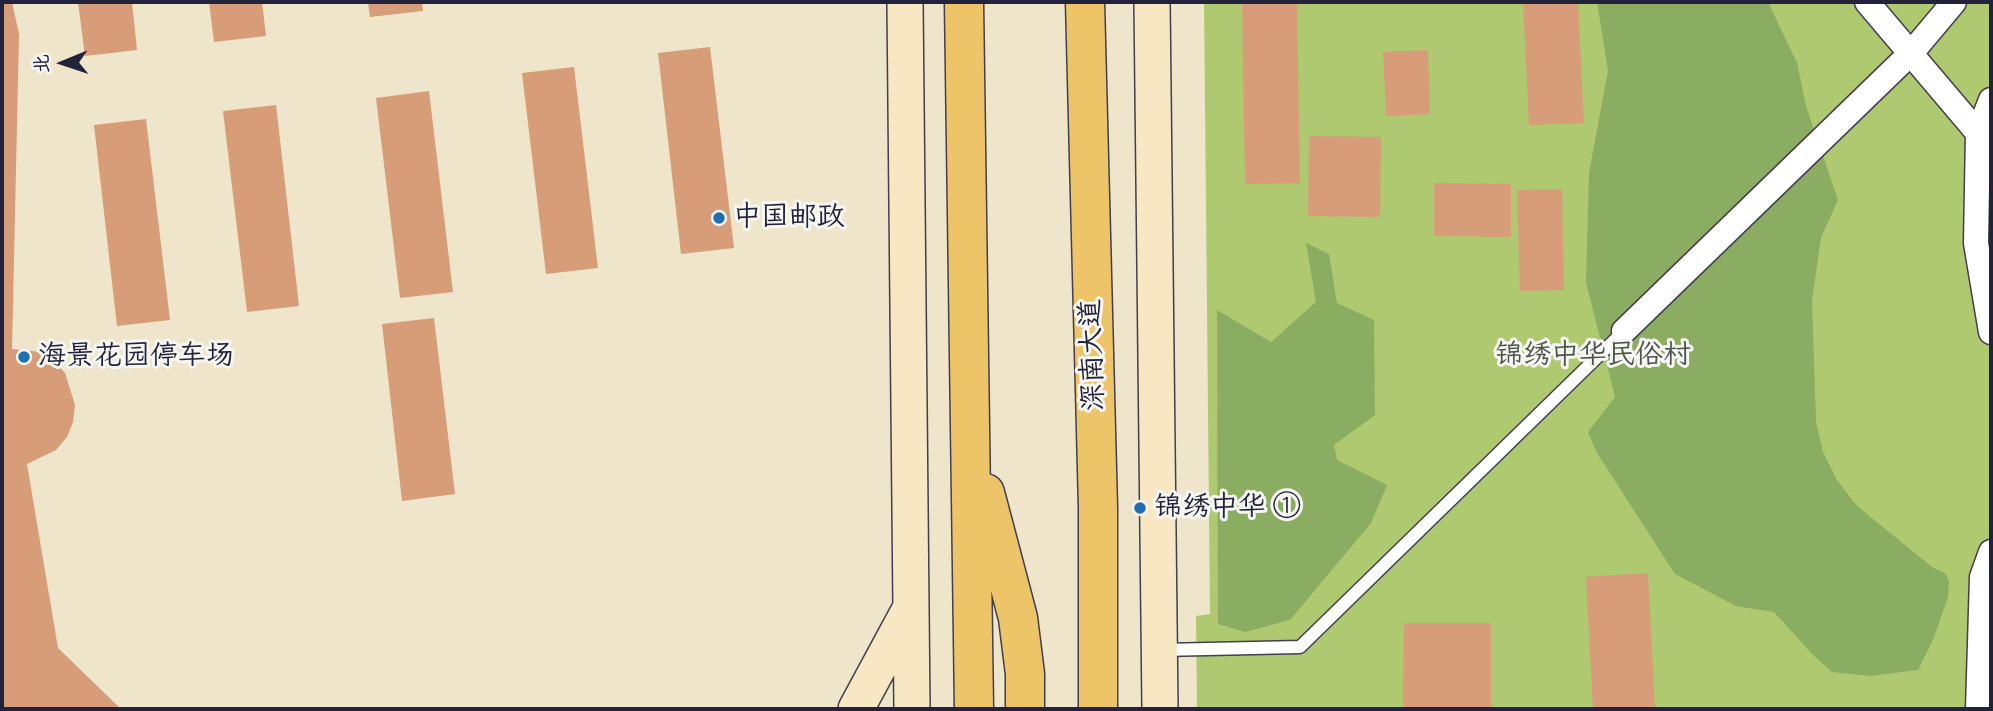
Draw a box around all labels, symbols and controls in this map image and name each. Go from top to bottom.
north arrow [28,28,98,98]
text: 北 [30,54,54,74]
place label: 中国邮政 [733,201,845,235]
marker: 中国邮政 [711,210,727,226]
street label: 深南大道 [1074,298,1112,412]
park label: 锦绣中华民俗村 [1495,339,1691,373]
place label: 海景花园停车场 [38,340,234,374]
marker: 海景花园停车场 [16,349,32,365]
place label: 锦绣中华 ① [1154,491,1301,525]
marker: 锦绣中华 ① [1132,500,1148,516]

